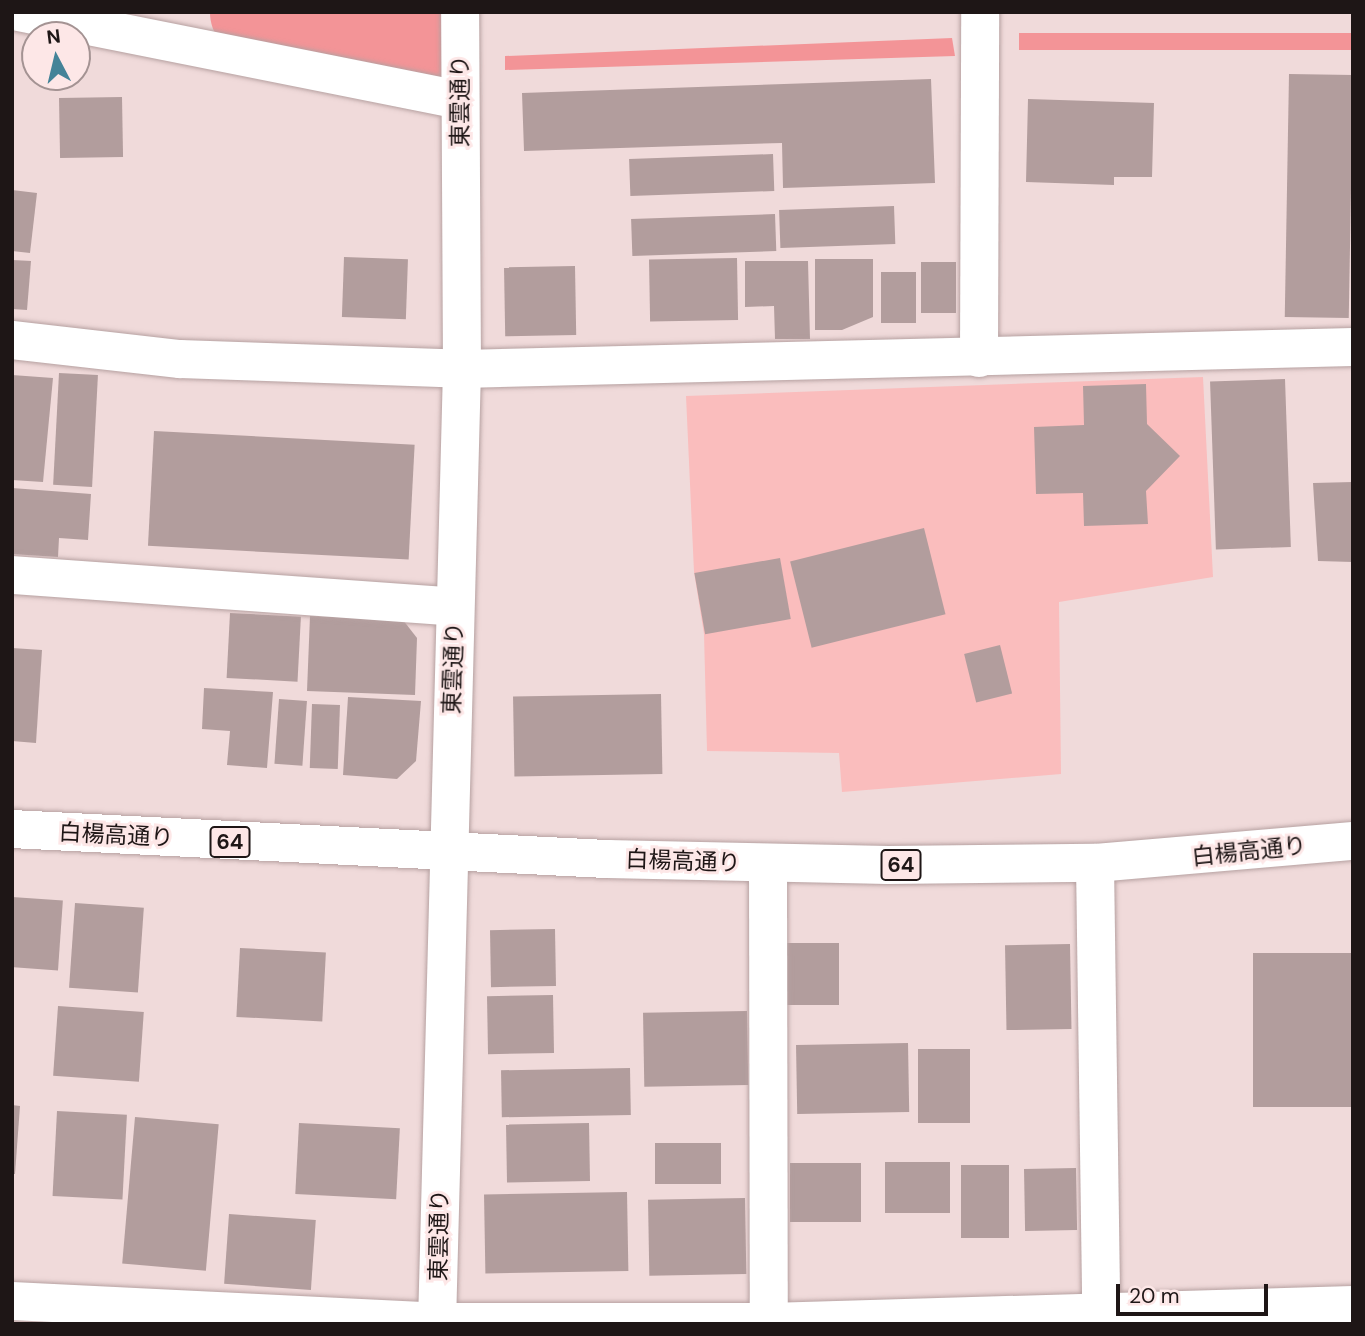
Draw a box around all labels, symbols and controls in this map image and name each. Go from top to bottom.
north arrow [21,21,91,91]
text: N [45,23,62,50]
street label: 東雲通り [446,55,474,147]
street label: 東雲通り [438,622,468,714]
street label: 白楊高通り [58,818,174,852]
road number: 64 [209,824,251,860]
street label: 白楊高通り [1190,831,1308,871]
street label: 白楊高通り [625,845,741,877]
road number: 64 [880,848,922,882]
street label: 東雲通り [424,1189,454,1281]
scale bar [1120,1270,1272,1314]
text: 20 m [1129,1282,1180,1310]

